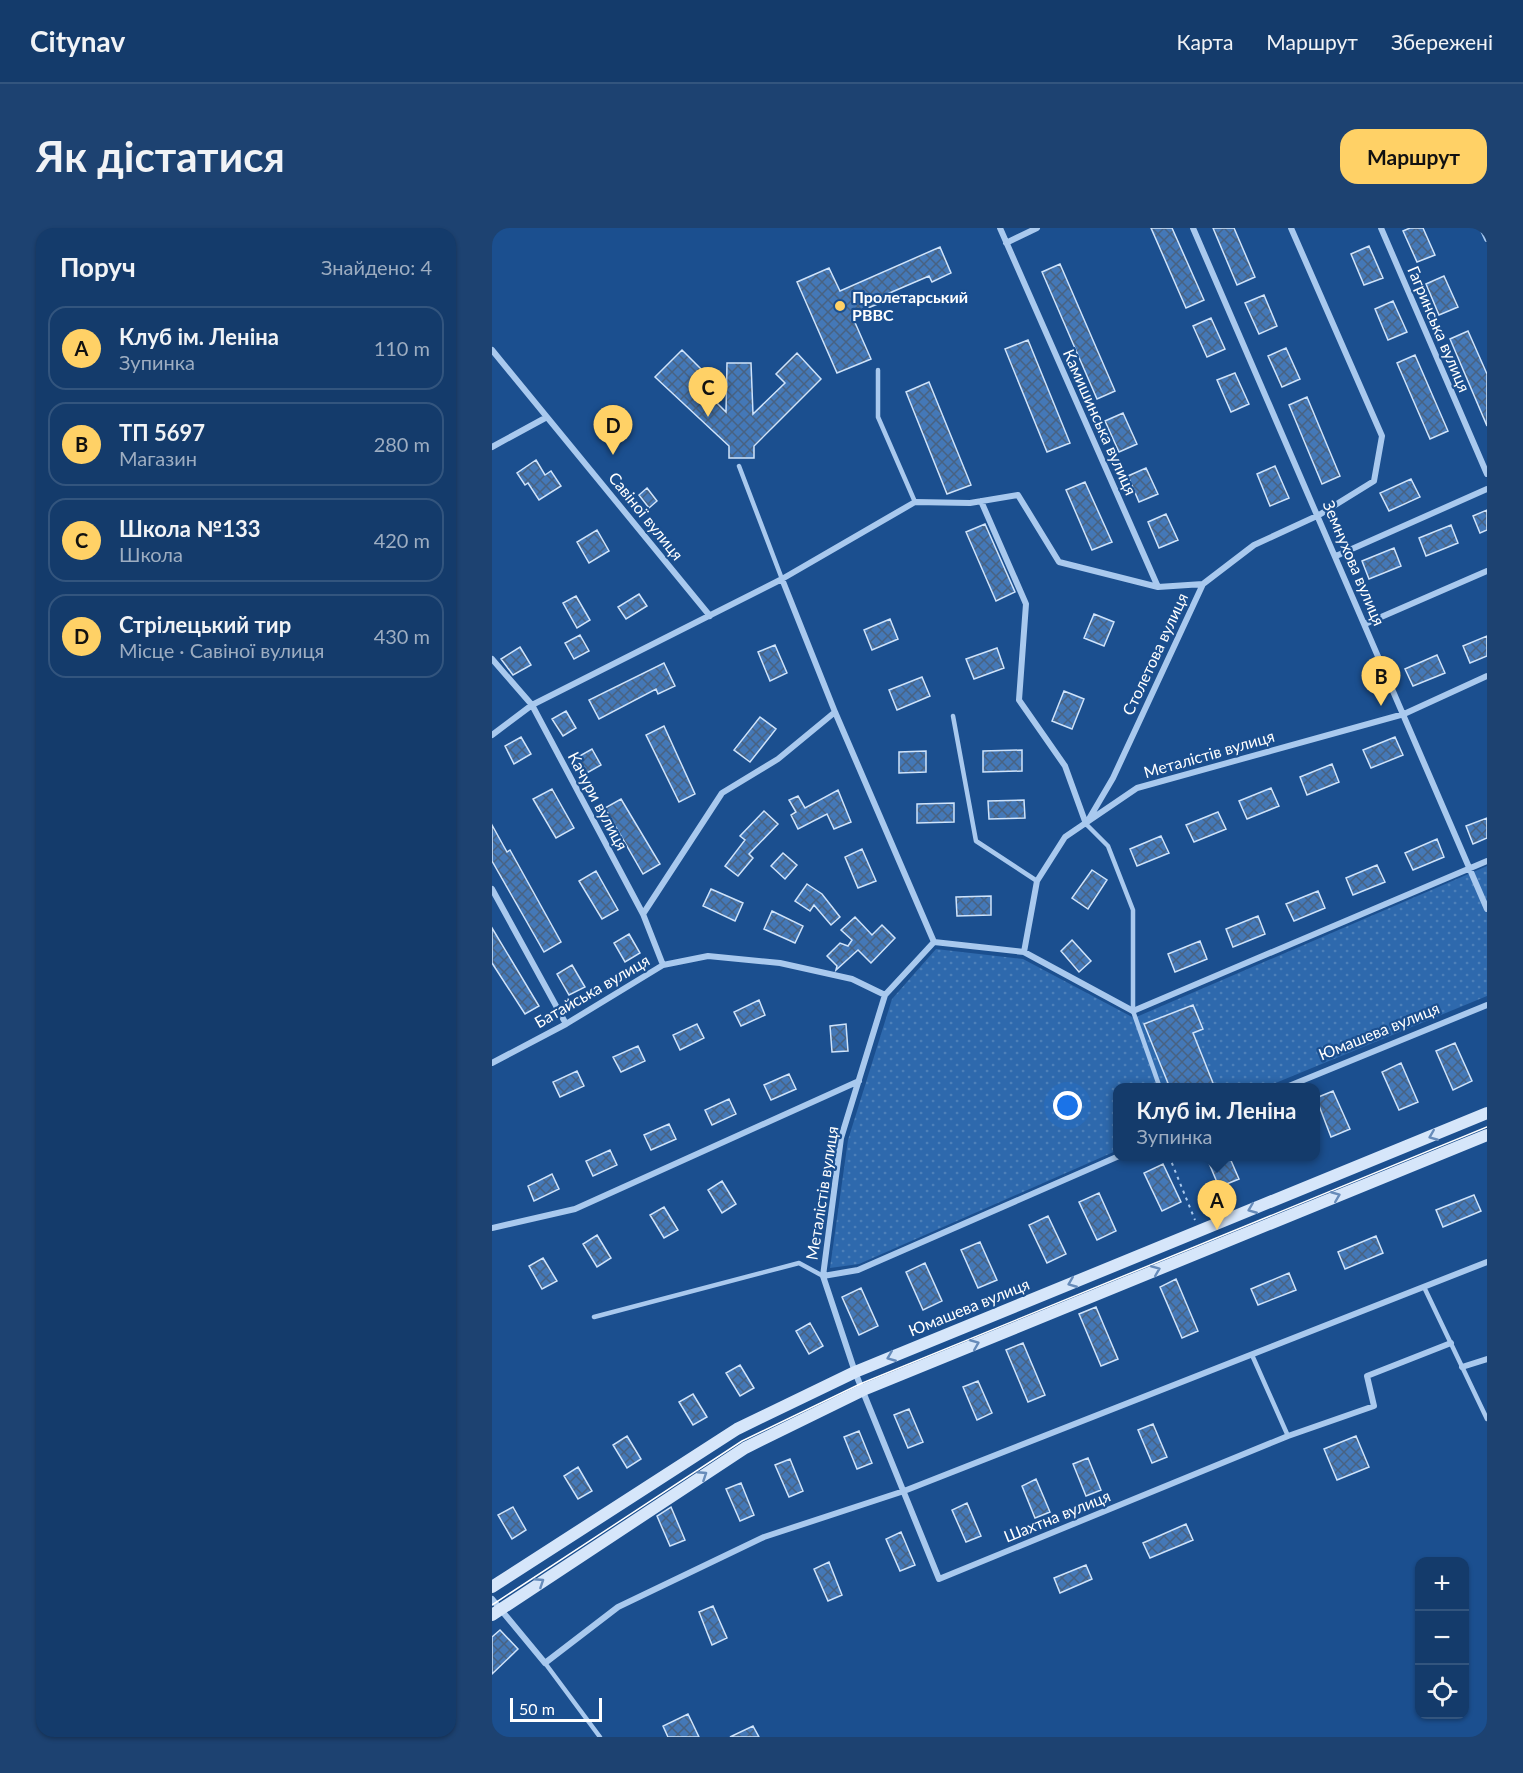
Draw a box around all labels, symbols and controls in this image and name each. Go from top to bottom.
text: Citynav [30,24,125,58]
text: Карта [1177,29,1233,54]
text: Маршрут [1266,29,1358,54]
text: Збережені [1391,29,1493,54]
button: Маршрут [1340,129,1487,184]
text: Як дістатися [36,131,285,181]
text: Поруч [60,251,136,283]
text: Знайдено: 4 [321,255,432,279]
street label: Гагринська вулиця [1404,263,1475,395]
place label: Пролетарський РВВС [852,287,968,324]
marker: Пролетарський РВВС [833,299,847,313]
text: Клуб ім. Леніна [119,323,279,350]
text: A [75,336,88,360]
text: 110 m [374,336,430,360]
street label: Камишинська вулиця [1060,346,1141,498]
text: Зупинка [119,350,195,374]
pin: C [688,368,728,417]
pin: D [594,406,632,455]
text: ТП 5697 [119,419,205,446]
text: B [75,432,88,456]
text: 280 m [374,432,430,456]
text: Магазин [119,446,197,470]
street label: Савіної вулиця [605,468,688,564]
street label: Земнухова вулиця [1320,497,1389,628]
text: Школа №133 [119,515,260,542]
text: C [75,528,88,552]
text: 420 m [374,528,430,552]
text: Школа [119,542,183,566]
street label: Столетова вулиця [1118,590,1191,718]
text: Стрілецький тир [119,611,291,638]
text: D [74,624,89,648]
text: 430 m [374,624,430,648]
text: Місце · Савіної вулиця [119,638,324,662]
pin: B [1362,656,1400,706]
street label: Металістів вулиця [1141,726,1276,781]
street label: Качури вулиця [565,748,632,853]
street label: Батайська вулиця [531,950,653,1031]
street label: Юмашева вулиця [1316,998,1442,1063]
popup [1113,1083,1320,1161]
your location [1053,1091,1082,1120]
text: Клуб ім. Леніна [1137,1097,1296,1124]
text: Зупинка [1137,1124,1213,1148]
street label: Металістів вулиця [802,1125,841,1261]
one-way arrow [1428,1128,1439,1141]
pin: A [1198,1180,1236,1230]
one-way arrow [1330,1191,1341,1203]
one-way arrow [1248,1202,1259,1214]
one-way arrow [1149,1265,1160,1277]
street label: Юмашева вулиця [906,1274,1032,1339]
one-way arrow [1067,1276,1078,1288]
one-way arrow [969,1339,980,1351]
one-way arrow [887,1350,898,1362]
one-way arrow [696,1471,707,1482]
street label: Шахтна вулиця [1001,1485,1113,1546]
map controls [1415,1557,1469,1719]
button: + [1415,1557,1469,1611]
one-way arrow [533,1578,544,1589]
button: − [1415,1611,1469,1665]
button: locate [1415,1665,1469,1719]
scale bar [510,1695,602,1722]
text: 50 m [519,1699,555,1718]

